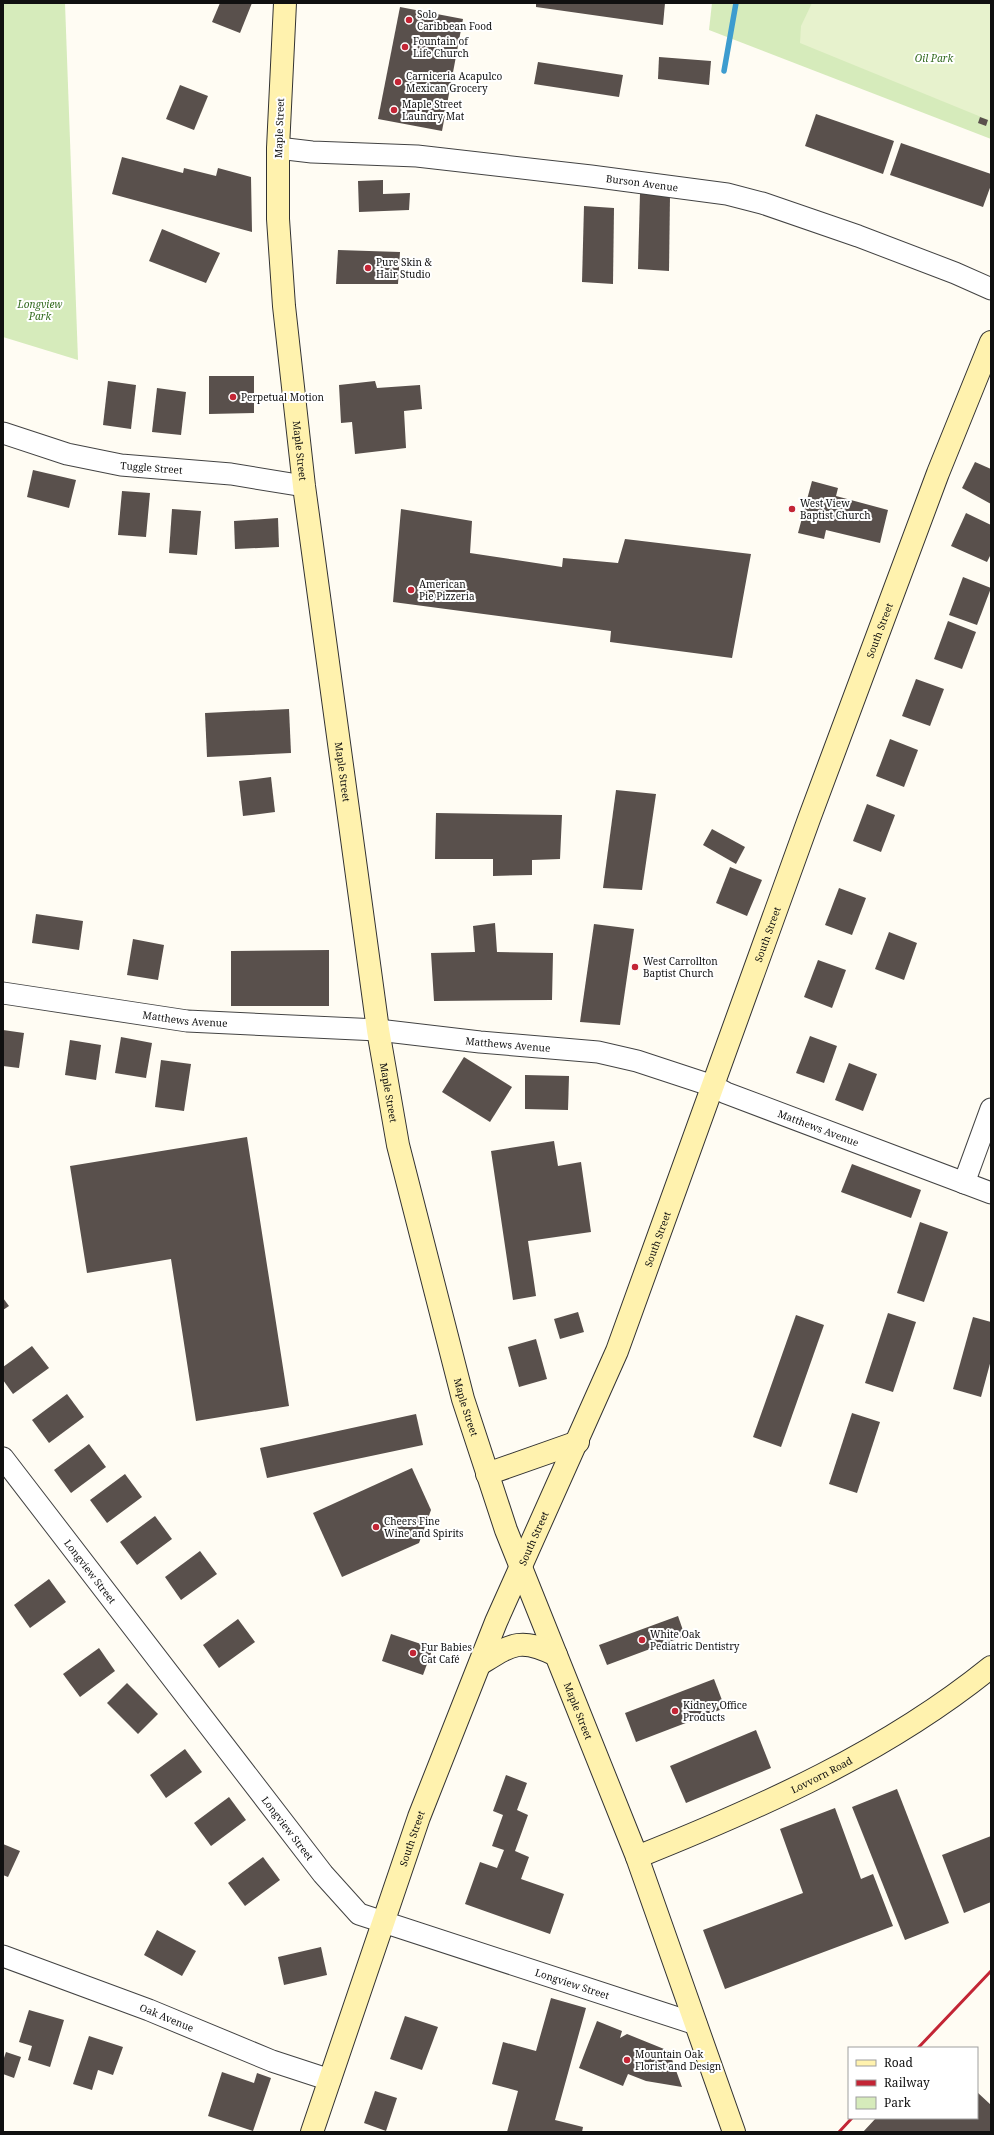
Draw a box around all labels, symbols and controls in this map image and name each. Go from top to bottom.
place label: Solo Caribbean Food [417,7,492,33]
marker: Solo Caribbean Food [404,15,414,25]
place label: Fountain of Life Church [413,34,470,60]
marker: Fountain of Life Church [400,42,410,52]
park label: Oil Park [915,51,954,65]
place label: Carniceria Acapulco Mexican Grocery [406,69,502,95]
marker: Carniceria Acapulco Mexican Grocery [393,77,403,87]
street label: Maple Street [271,97,287,158]
place label: Maple Street Laundry Mat [402,97,465,123]
marker: Maple Street Laundry Mat [389,105,399,115]
street label: Burson Avenue [605,171,679,194]
place label: Pure Skin & Hair Studio [376,255,433,281]
marker: Pure Skin & Hair Studio [363,263,373,273]
park label: Longview Park [16,297,63,323]
place label: Perpetual Motion [241,390,324,404]
marker: Perpetual Motion [228,392,238,402]
street label: Maple Street [290,420,310,482]
street label: Tuggle Street [120,458,184,477]
place label: West View Baptist Church [800,496,871,522]
marker: West View Baptist Church [787,504,797,514]
place label: American Pie Pizzeria [419,577,475,603]
marker: American Pie Pizzeria [406,585,416,595]
street label: South Street [863,600,896,660]
street label: Maple Street [332,741,354,803]
street label: South Street [751,904,784,964]
place label: West Carrollton Baptist Church [643,954,718,980]
marker: West Carrollton Baptist Church [630,962,640,972]
street label: Matthews Avenue [142,1007,228,1030]
street label: Matthews Avenue [465,1033,551,1055]
street label: Maple Street [377,1062,401,1124]
street label: Matthews Avenue [776,1106,861,1149]
street label: South Street [641,1209,674,1269]
street label: Maple Street [451,1376,482,1438]
street label: South Street [515,1509,552,1568]
place label: Cheers Fine Wine and Spirits [384,1514,464,1540]
marker: Cheers Fine Wine and Spirits [371,1522,381,1532]
street label: Longview Street [61,1536,120,1607]
place label: White Oak Pediatric Dentistry [650,1627,740,1653]
marker: White Oak Pediatric Dentistry [637,1635,647,1645]
place label: Fur Babies Cat Café [421,1640,472,1666]
marker: Fur Babies Cat Café [408,1648,418,1658]
street label: Maple Street [561,1680,596,1742]
place label: Kidney Office Products [683,1698,747,1724]
marker: Kidney Office Products [670,1706,680,1716]
street label: Lovvorn Road [788,1753,855,1796]
street label: Longview Street [259,1793,317,1863]
street label: South Street [396,1808,428,1868]
street label: Longview Street [533,1965,612,2002]
street label: Oak Avenue [138,2000,196,2035]
place label: Mountain Oak Florist and Design [635,2047,722,2073]
legend [848,2047,978,2119]
text: Road [884,2054,914,2071]
marker: Mountain Oak Florist and Design [622,2055,632,2065]
text: Railway [884,2074,930,2091]
text: Park [884,2094,912,2111]

